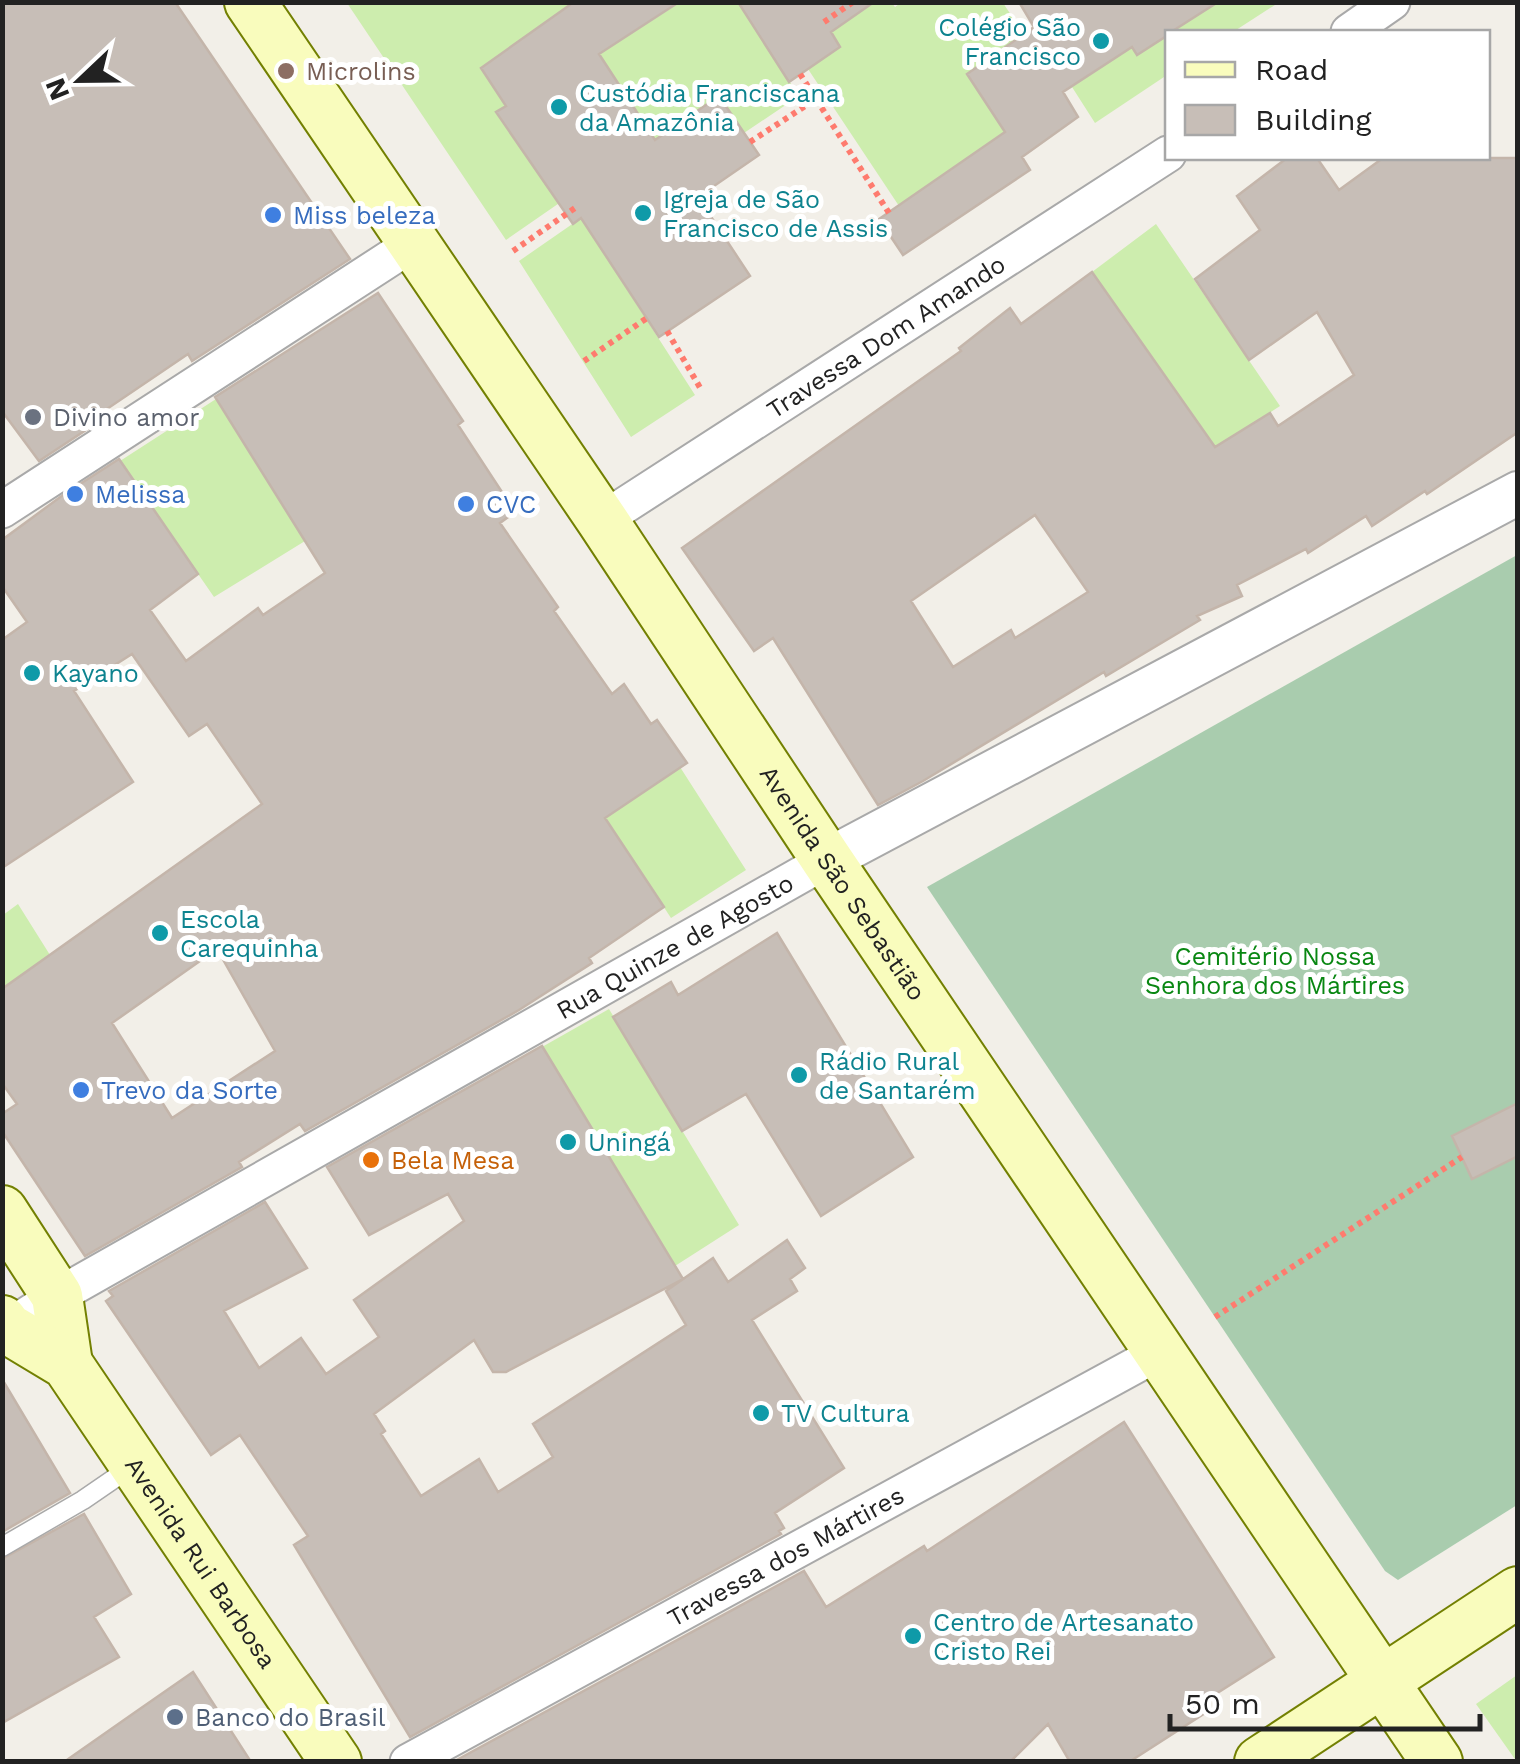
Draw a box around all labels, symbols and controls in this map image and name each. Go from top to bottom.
place label: Colégio São Francisco [938,13,1081,71]
north arrow [30,30,130,130]
marker: Colégio São Francisco [1090,30,1112,52]
legend [1165,30,1490,160]
text: Road [1255,52,1328,87]
place label: Microlins [306,57,416,86]
marker: Microlins [275,60,297,82]
text: N [38,73,76,105]
place label: Custódia Franciscana da Amazônia [579,79,840,137]
marker: Custódia Franciscana da Amazônia [548,96,570,118]
text: Building [1255,102,1372,137]
place label: Igreja de São Francisco de Assis [663,185,888,243]
place label: Miss beleza [293,201,436,230]
marker: Igreja de São Francisco de Assis [632,202,654,224]
marker: Miss beleza [262,204,284,226]
street label: Travessa Dom Amando [761,249,1010,424]
place label: Divino amor [53,403,199,432]
marker: Divino amor [22,406,44,428]
place label: Melissa [95,480,185,509]
marker: Melissa [64,483,86,505]
place label: CVC [486,490,536,519]
marker: CVC [455,493,477,515]
place label: Kayano [52,659,139,688]
marker: Kayano [21,662,43,684]
street label: Avenida São Sebastião [754,760,932,1006]
street label: Rua Quinze de Agosto [551,868,798,1025]
place label: Escola Carequinha [180,905,318,963]
marker: Escola Carequinha [149,922,171,944]
park label: Cemitério Nossa Senhora dos Mártires [1145,942,1405,1000]
place label: Rádio Rural de Santarém [819,1047,976,1105]
marker: Rádio Rural de Santarém [788,1064,810,1086]
place label: Trevo da Sorte [101,1076,278,1105]
marker: Trevo da Sorte [70,1079,92,1101]
place label: Uningá [588,1128,671,1157]
marker: Uningá [557,1131,579,1153]
place label: Bela Mesa [391,1146,514,1175]
marker: Bela Mesa [360,1149,382,1171]
place label: TV Cultura [781,1399,910,1428]
marker: TV Cultura [750,1402,772,1424]
street label: Avenida Rui Barbosa [119,1451,283,1674]
street label: Travessa dos Mártires [662,1480,909,1632]
place label: Centro de Artesanato Cristo Rei [933,1608,1194,1666]
marker: Centro de Artesanato Cristo Rei [902,1625,924,1647]
scale bar [1170,1669,1480,1731]
text: 50 m [1185,1686,1260,1721]
place label: Banco do Brasil [195,1703,386,1732]
marker: Banco do Brasil [164,1706,186,1728]

